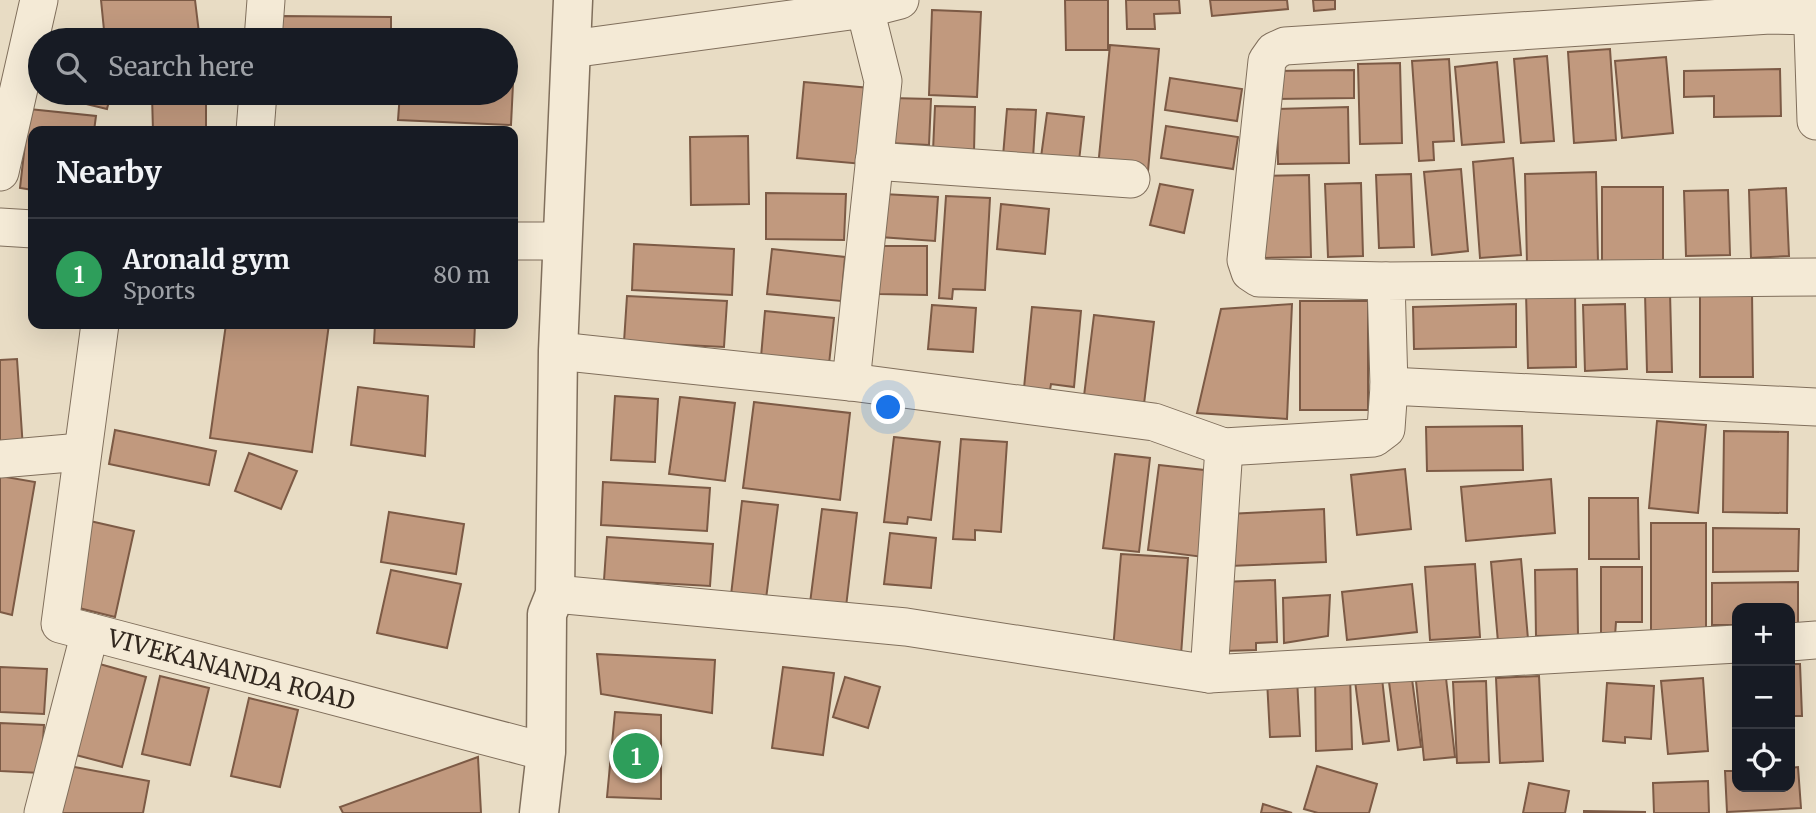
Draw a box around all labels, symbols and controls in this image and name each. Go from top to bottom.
search box [28,28,518,105]
icon: search [52,48,90,86]
text: Search here [108,50,254,83]
text: Nearby [56,153,162,191]
text: Aronald gym [123,243,290,276]
text: 1 [74,260,84,289]
text: 80 m [433,260,490,289]
text: Sports [123,276,195,305]
your location [871,390,905,424]
map controls [1732,603,1795,792]
button: + [1732,603,1795,666]
street label: VIVEKANANDA ROAD [104,622,358,717]
button: − [1732,666,1795,729]
button: locate [1732,729,1795,792]
pin: 1 [613,730,659,782]

